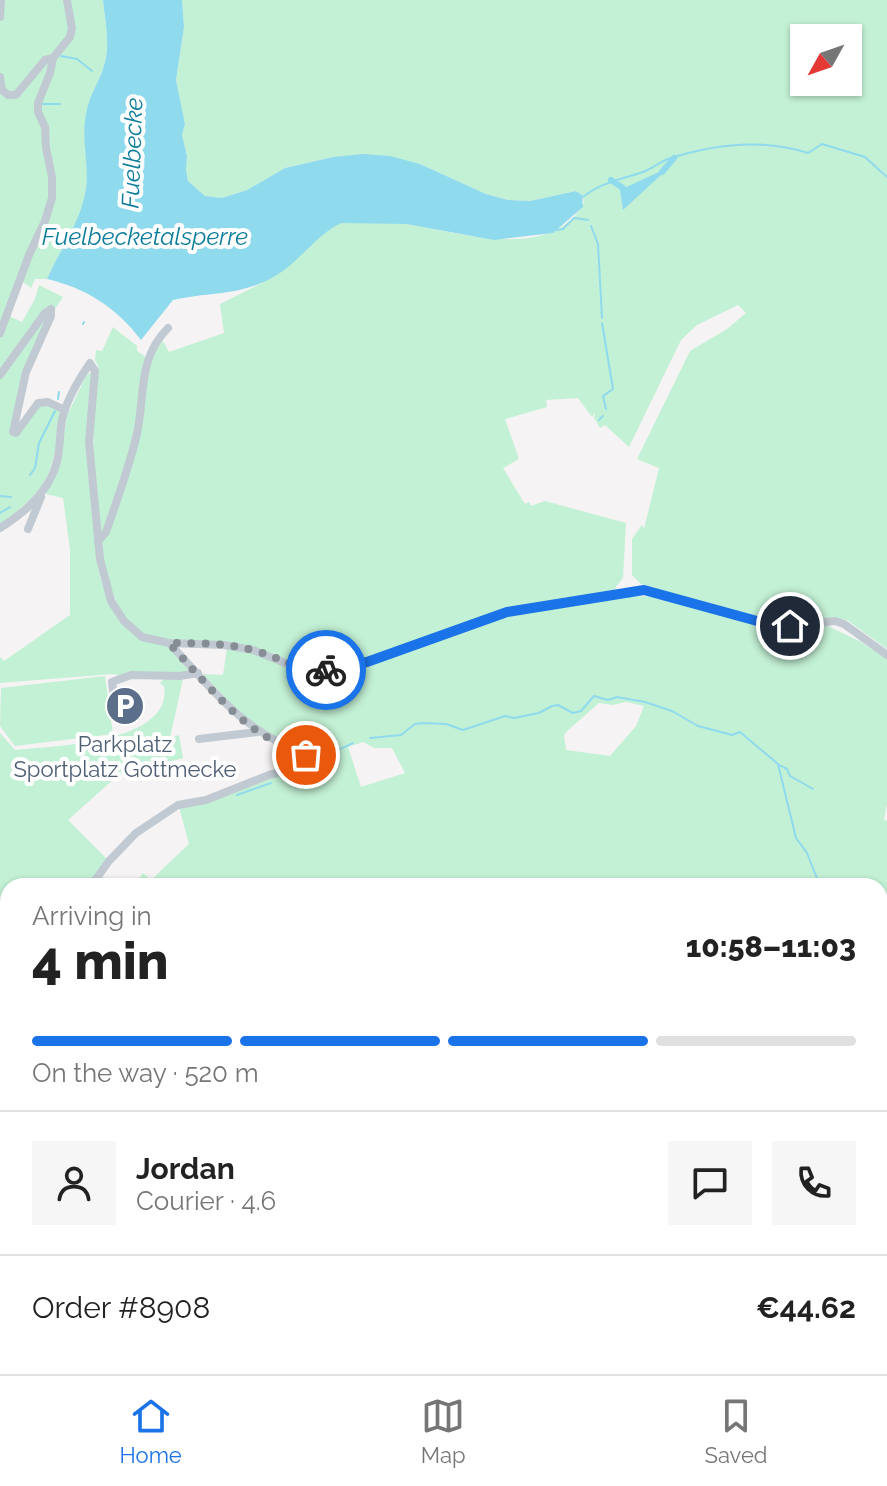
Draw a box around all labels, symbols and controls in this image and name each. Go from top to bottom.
north arrow [790,24,862,96]
map controls [790,24,862,96]
water label: Fuelbecke [116,97,148,209]
water label: Fuelbecketalsperre [42,222,248,251]
pin [756,592,824,660]
icon: home [768,604,812,648]
courier [286,630,366,710]
icon: bike [304,648,348,692]
parking icon: Parkplatz Sportplatz Gottmecke [104,685,146,727]
pin [272,721,340,789]
place label: Parkplatz Sportplatz Gottmecke [14,731,237,782]
icon: bag [284,733,328,777]
text: Arriving in [32,901,152,931]
text: 10:58–11:03 [686,929,856,964]
text: 4 min [32,930,169,991]
text: On the way · 520 m [32,1058,259,1088]
button: person [32,1141,116,1225]
button: chat [668,1141,752,1225]
button: phone [772,1141,856,1225]
text: Jordan [136,1151,235,1186]
text: Courier · 4.6 [136,1186,276,1216]
text: Order #8908 [32,1290,210,1325]
text: €44.62 [756,1290,856,1325]
tab: Home [120,1394,182,1468]
tab: Map [421,1394,466,1468]
tab: Saved [705,1394,767,1468]

